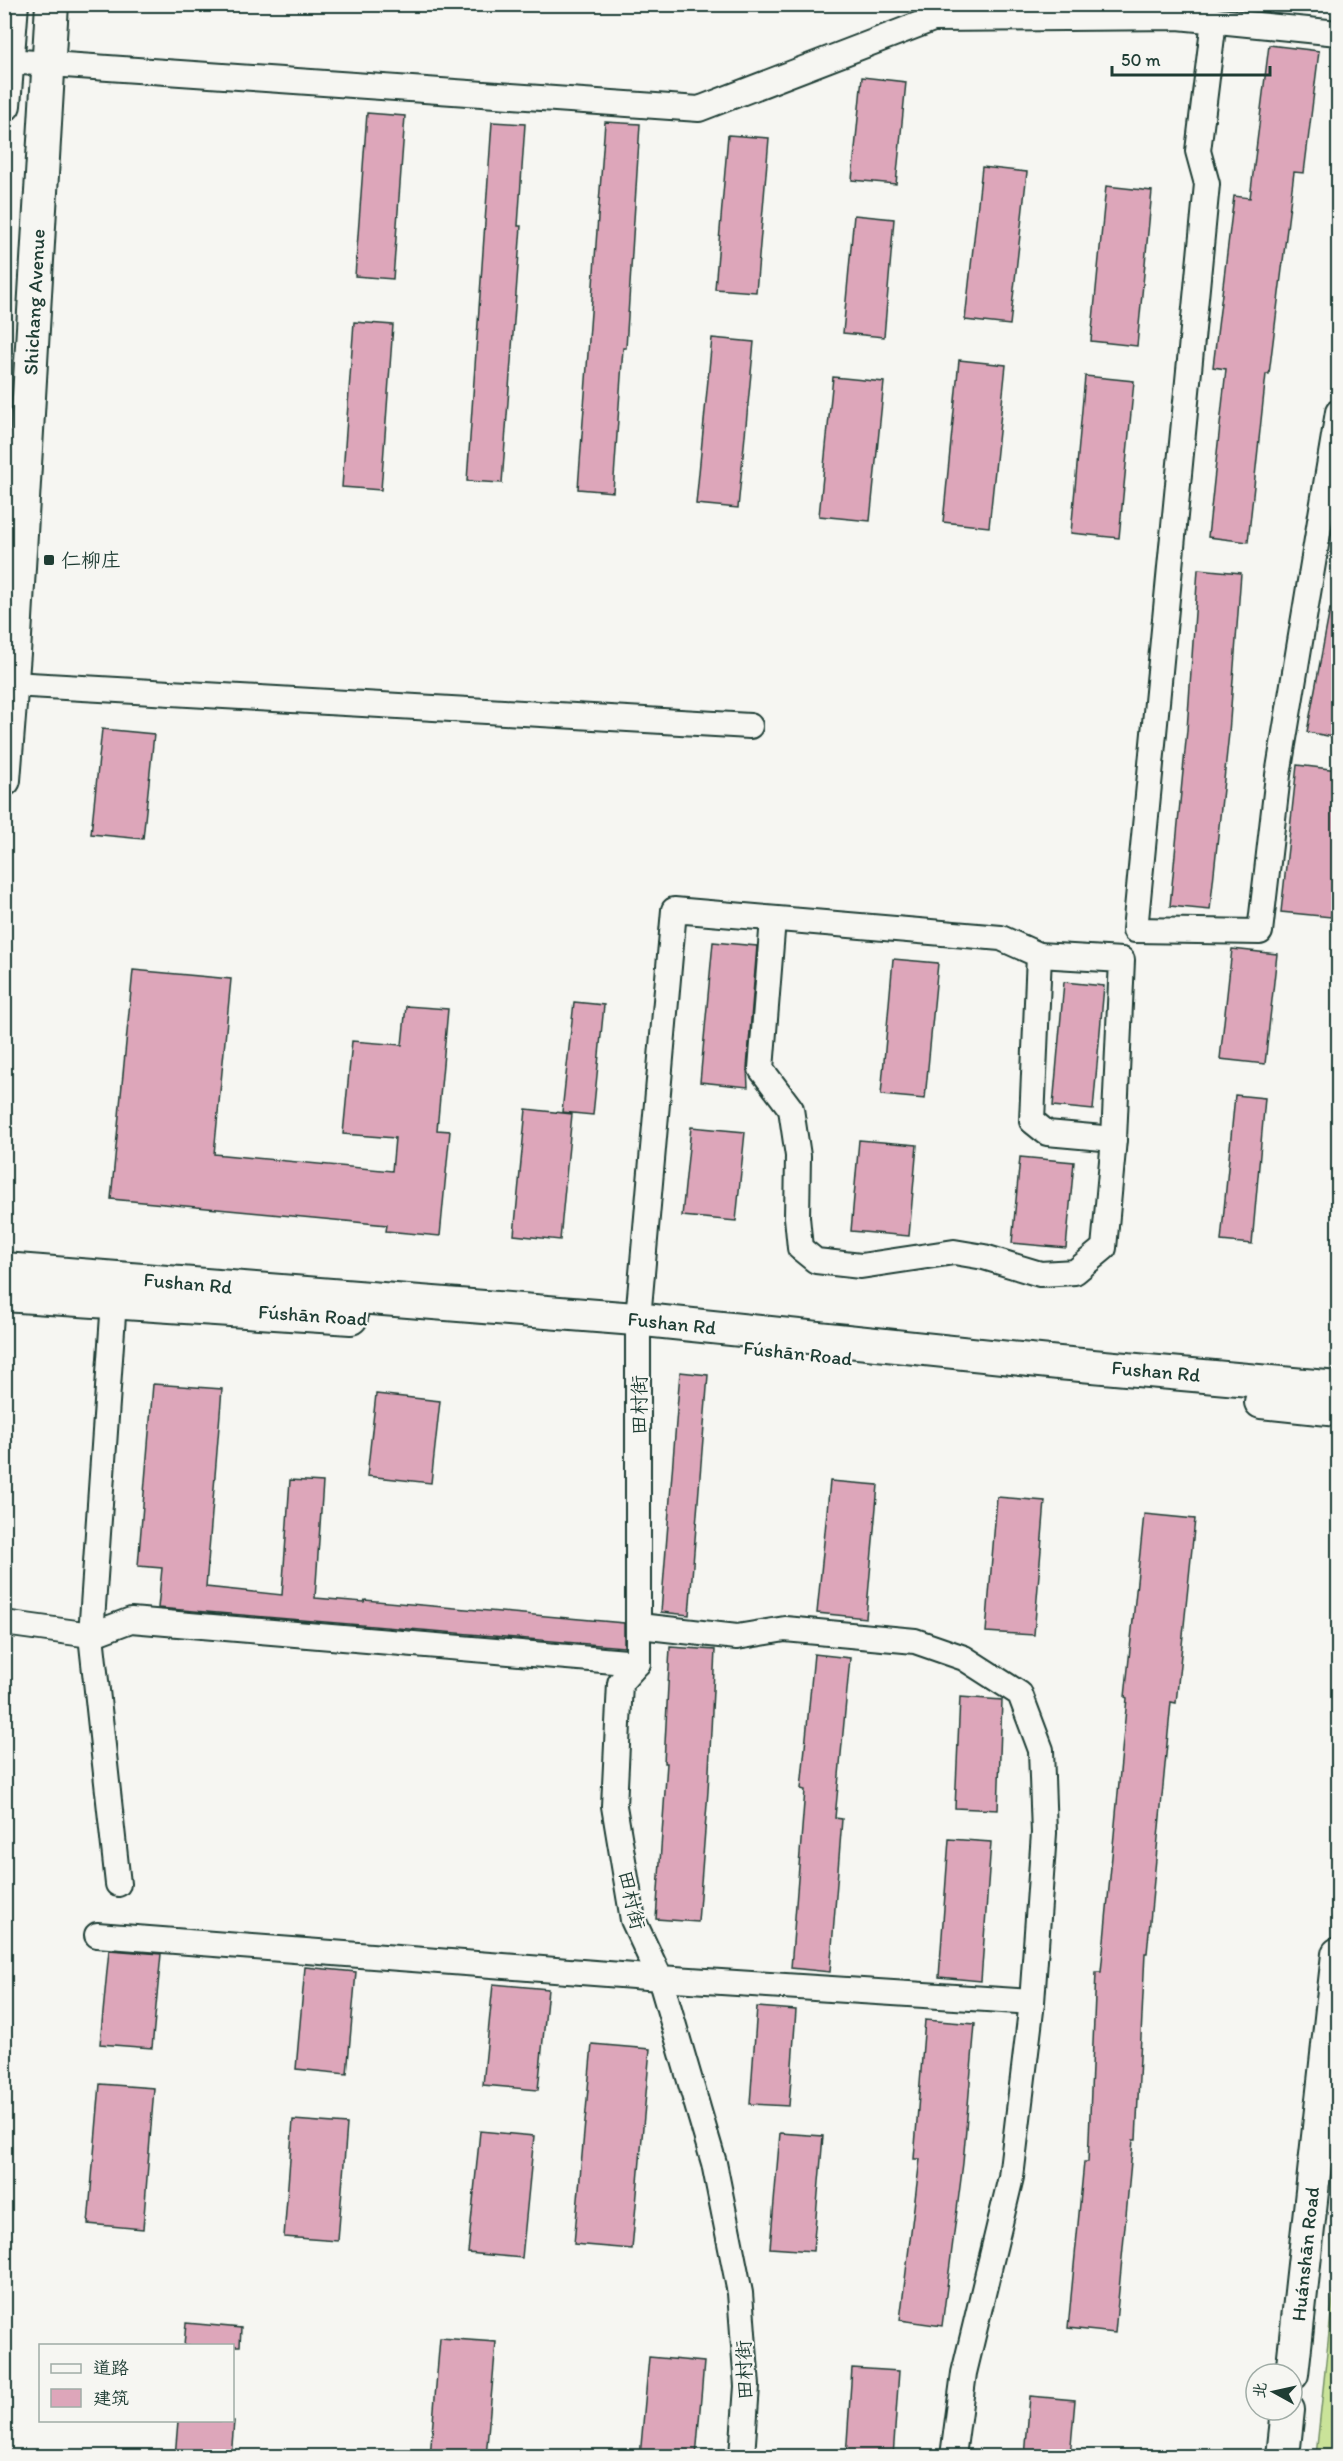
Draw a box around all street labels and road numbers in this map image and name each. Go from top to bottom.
street label: Shichang Avenue [18,228,50,376]
street label: Fushan Rd [143,1267,233,1299]
street label: Fúshān Road [257,1299,369,1331]
street label: Fushan Rd [627,1306,717,1340]
street label: Fúshān Road [742,1335,854,1371]
street label: Fushan Rd [1111,1355,1201,1387]
street label: 田村街 [627,1375,651,1435]
street label: 田村街 [614,1868,650,1932]
street label: Huánshān Road [1286,2185,1324,2322]
street label: 田村街 [731,2340,757,2400]

